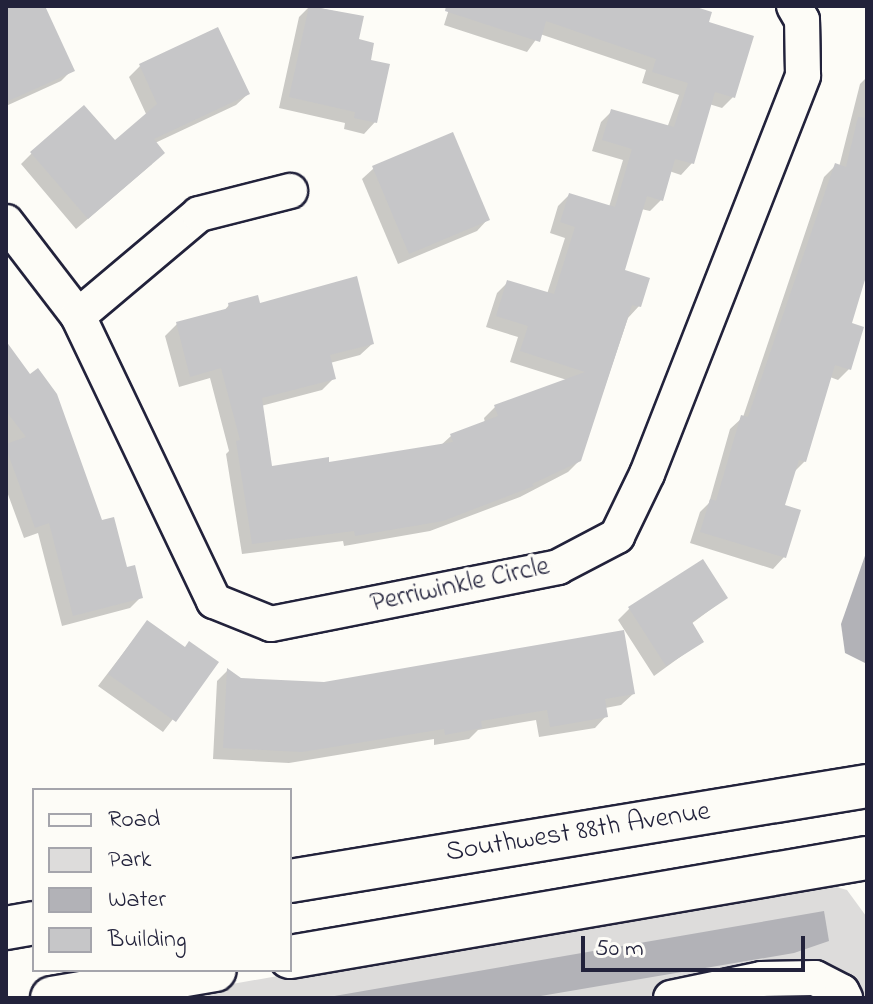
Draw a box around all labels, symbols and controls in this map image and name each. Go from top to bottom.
street label: Perriwinkle Circle [368,551,552,621]
legend [32,788,292,972]
street label: Southwest 88th Avenue [443,796,713,870]
text: Road [108,803,160,838]
text: Park [108,843,151,878]
text: Water [108,883,166,918]
scale bar [585,920,809,970]
text: Building [108,923,187,958]
text: 50 m [595,932,644,967]

